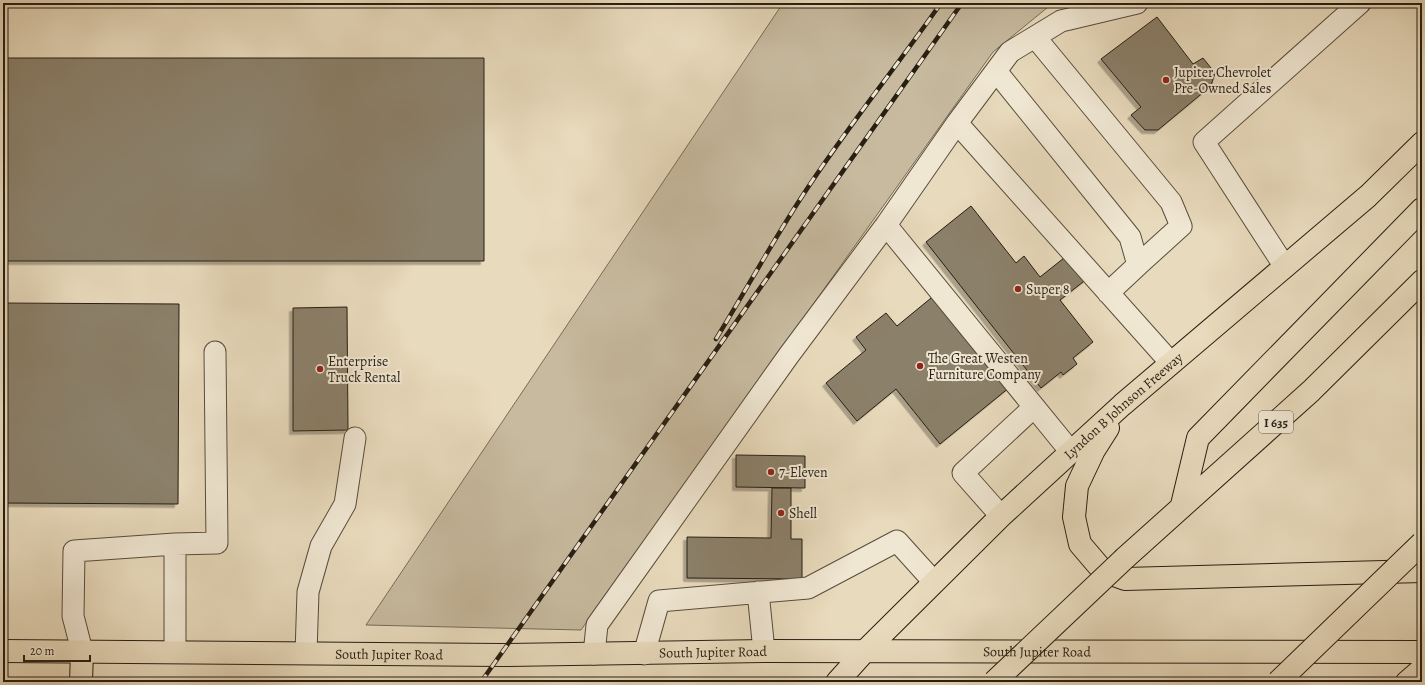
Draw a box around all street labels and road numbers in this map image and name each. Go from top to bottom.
street label: Lyndon B Johnson Freeway [1059,347,1187,463]
road number: I 635 [1259,411,1293,433]
street label: South Jupiter Road [659,641,768,662]
street label: South Jupiter Road [983,642,1091,661]
street label: South Jupiter Road [335,644,444,664]

